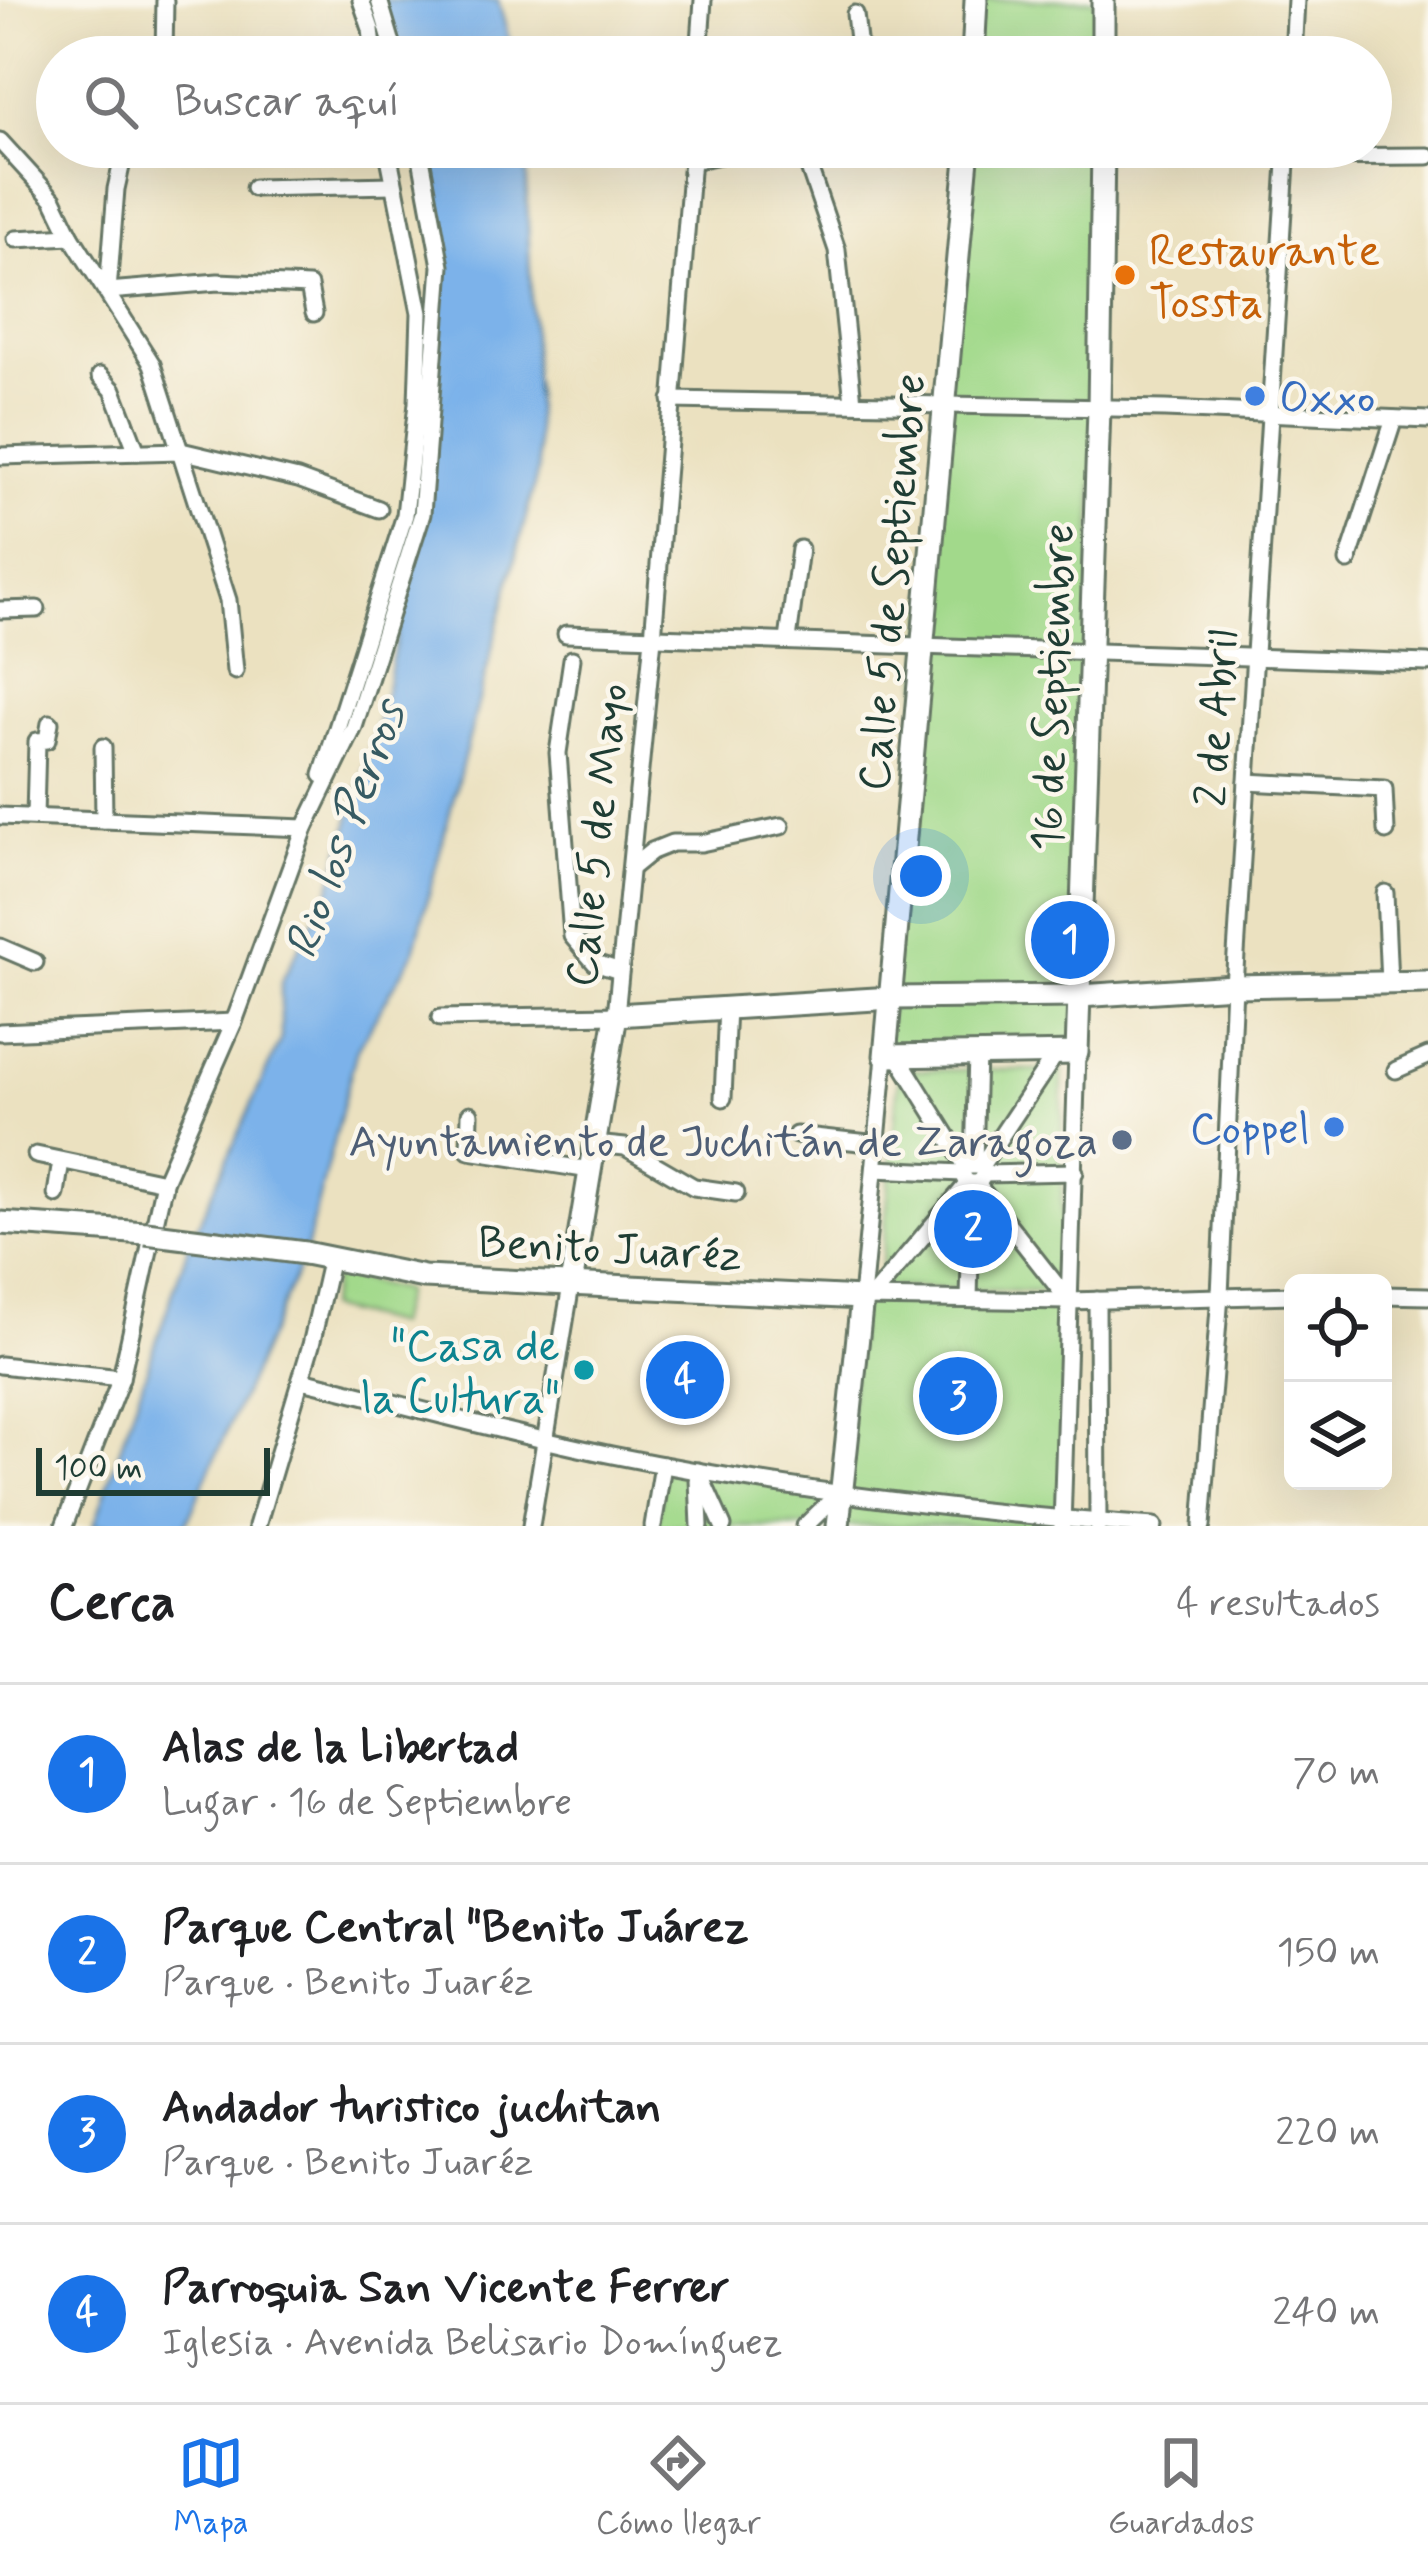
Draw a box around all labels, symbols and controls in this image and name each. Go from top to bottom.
search box [36,36,1392,168]
icon: search [78,69,144,135]
text: Buscar aquí [174,73,400,132]
place label: Restaurante Tossta [1149,223,1380,334]
marker: Restaurante Tossta [1112,262,1138,288]
place label: Oxxo [1279,370,1375,429]
street label: Calle 5 de Septiembre [846,371,941,794]
marker: Oxxo [1242,383,1268,409]
street label: 16 de Septiembre [1019,522,1090,852]
street label: 2 de Abril [1183,628,1254,809]
street label: Calle 5 de Mayo [553,681,644,990]
water label: Rio los Perros [271,689,423,967]
your location [891,846,951,906]
pin: 1 [1031,895,1109,985]
place label: Coppel [1190,1101,1310,1160]
place label: Ayuntamiento de Juchitán de Zaragoza [348,1114,1098,1178]
marker: Coppel [1321,1114,1347,1140]
marker: Ayuntamiento de Juchitán de Zaragoza [1109,1127,1135,1153]
pin: 2 [934,1184,1012,1274]
street label: Benito Juaréz [476,1214,743,1287]
map controls [1284,1274,1392,1490]
button: locate [1284,1274,1392,1382]
place label: "Casa de la Cultura" [361,1318,560,1429]
pin: 4 [646,1335,724,1425]
pin: 3 [919,1351,997,1441]
marker: "Casa de la Cultura" [571,1357,597,1383]
button: layers [1284,1382,1392,1490]
scale bar [36,1442,270,1495]
text: 100 m [54,1447,143,1491]
text: Cerca [48,1571,176,1637]
text: 4 resultados [1176,1579,1380,1630]
text: Alas de la Libertad [162,1719,519,1778]
text: 1 [78,1748,96,1799]
text: 70 m [1292,1748,1380,1799]
text: Lugar · 16 de Septiembre [162,1778,572,1829]
text: Parque Central "Benito Juárez [162,1899,749,1958]
text: 2 [77,1928,97,1979]
text: 150 m [1277,1928,1380,1979]
text: Parque · Benito Juaréz [162,1958,533,2009]
text: Andador turistico juchitan [162,2079,661,2138]
text: 3 [78,2108,96,2159]
text: 220 m [1275,2108,1380,2159]
text: Parque · Benito Juaréz [162,2138,533,2189]
text: Parroquia San Vicente Ferrer [162,2259,730,2318]
text: 4 [76,2288,98,2339]
text: 240 m [1272,2288,1380,2339]
text: Iglesia · Avenida Belisario Domínguez [162,2318,783,2369]
tab: Mapa [173,2430,249,2546]
tab: Cómo llegar [596,2430,761,2546]
tab: Guardados [1108,2430,1255,2546]

